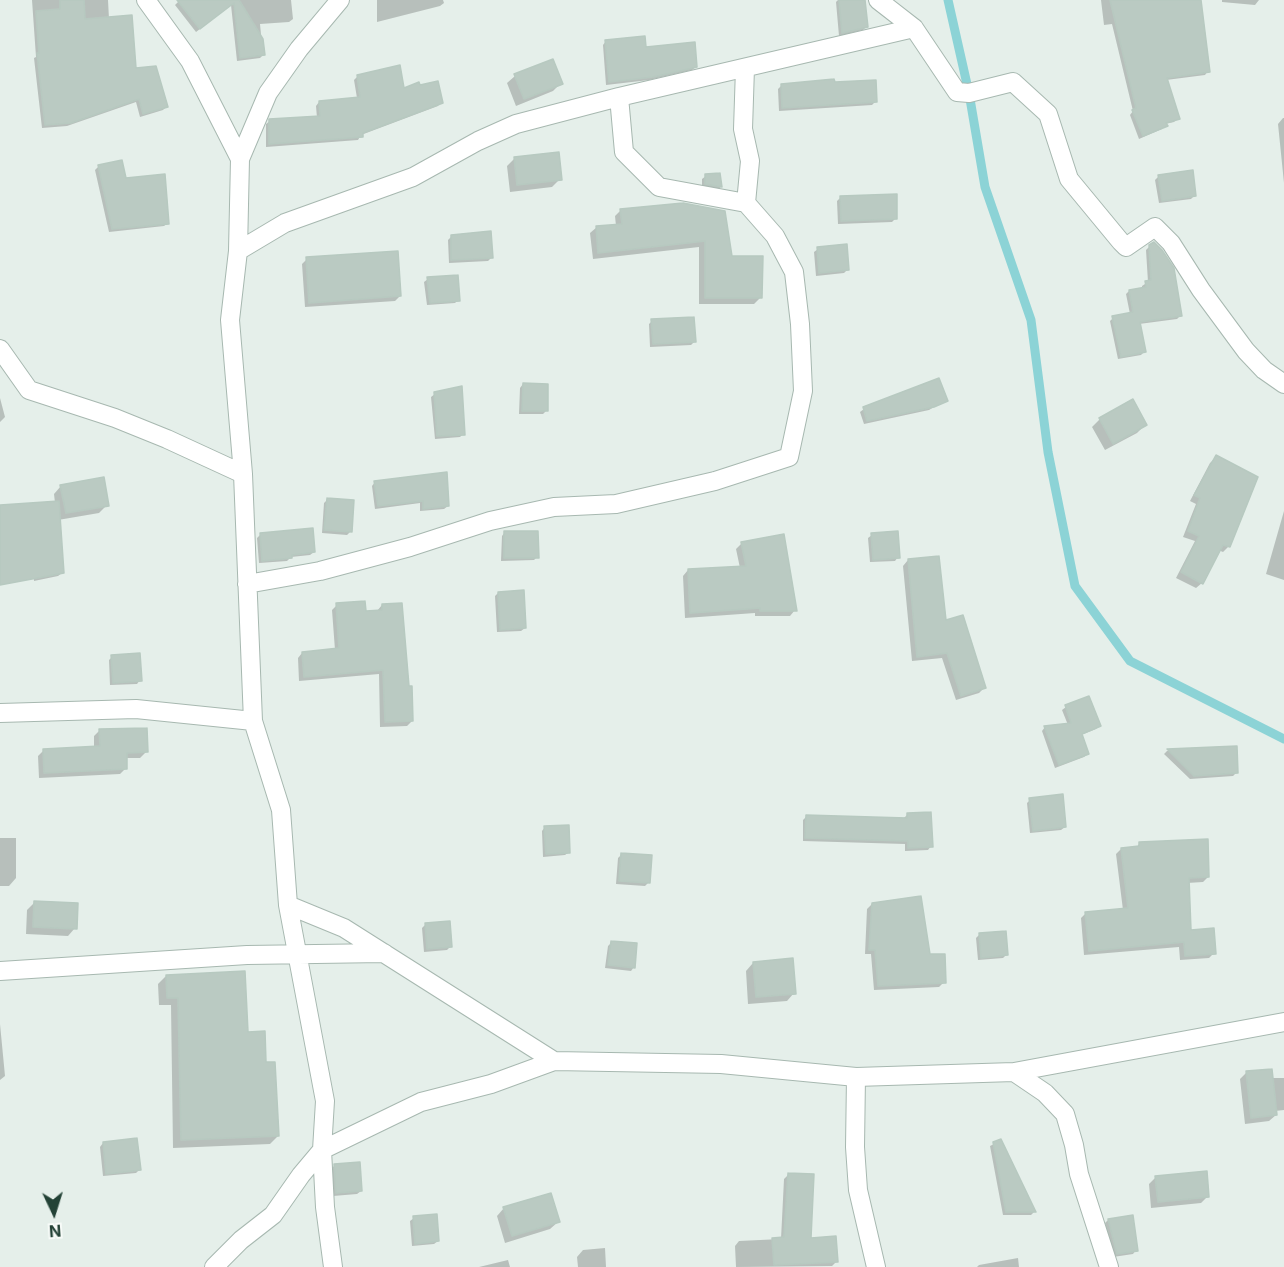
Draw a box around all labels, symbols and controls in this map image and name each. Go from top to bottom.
north arrow [24,1183,84,1243]
text: N [48,1221,62,1241]

